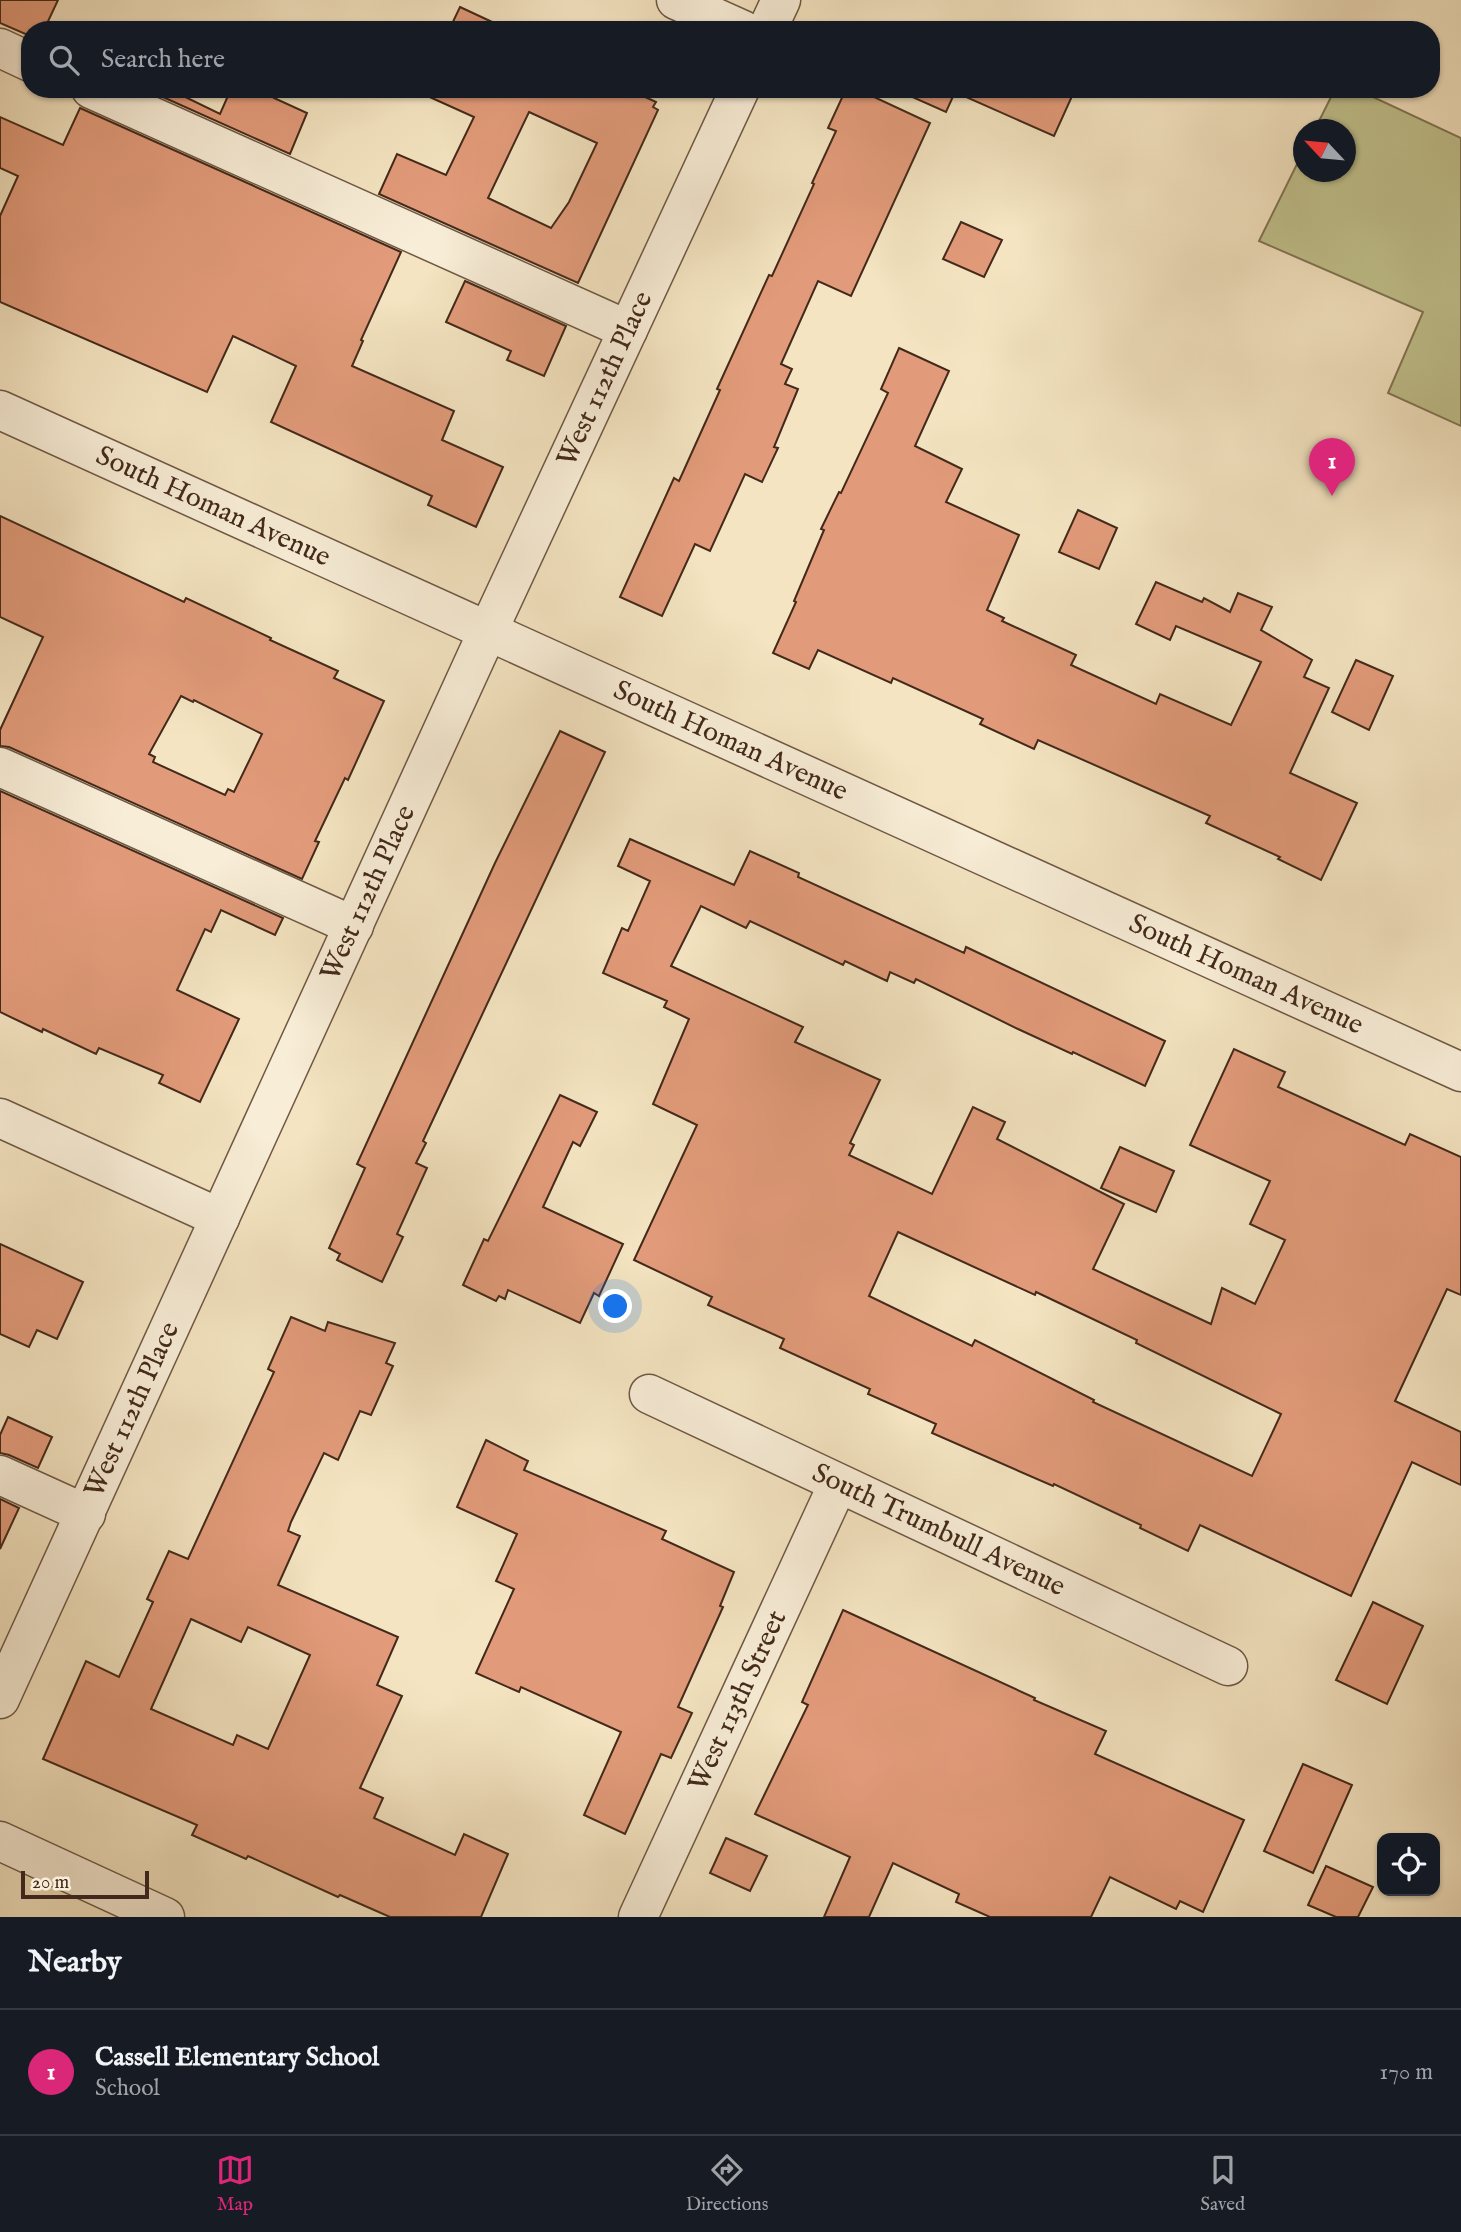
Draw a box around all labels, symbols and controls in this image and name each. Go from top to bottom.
search box [21,21,1440,98]
icon: search [45,41,83,79]
text: Search here [101,43,225,76]
north arrow [1293,119,1356,182]
street label: West 112th Place [549,286,661,472]
street label: South Homan Avenue [90,438,336,575]
pin: 1 [1309,438,1355,496]
street label: South Homan Avenue [608,673,853,809]
street label: West 112th Place [313,800,423,986]
street label: South Homan Avenue [1123,906,1369,1043]
your location [598,1289,632,1323]
street label: West 112th Place [77,1316,187,1503]
street label: South Trumbull Avenue [806,1456,1071,1605]
street label: West 113th Street [681,1605,795,1797]
map controls [1377,1833,1440,1896]
button: locate [1377,1833,1440,1896]
scale bar [21,1868,149,1900]
text: 20 m [32,1871,69,1895]
text: Nearby [28,1944,121,1982]
text: Cassell Elementary School [95,2041,379,2074]
text: 1 [47,2058,55,2087]
text: 170 m [1380,2058,1433,2087]
text: School [95,2074,160,2103]
tab: Map [216,2151,254,2217]
tab: Directions [686,2151,768,2217]
tab: Saved [1200,2151,1245,2217]

